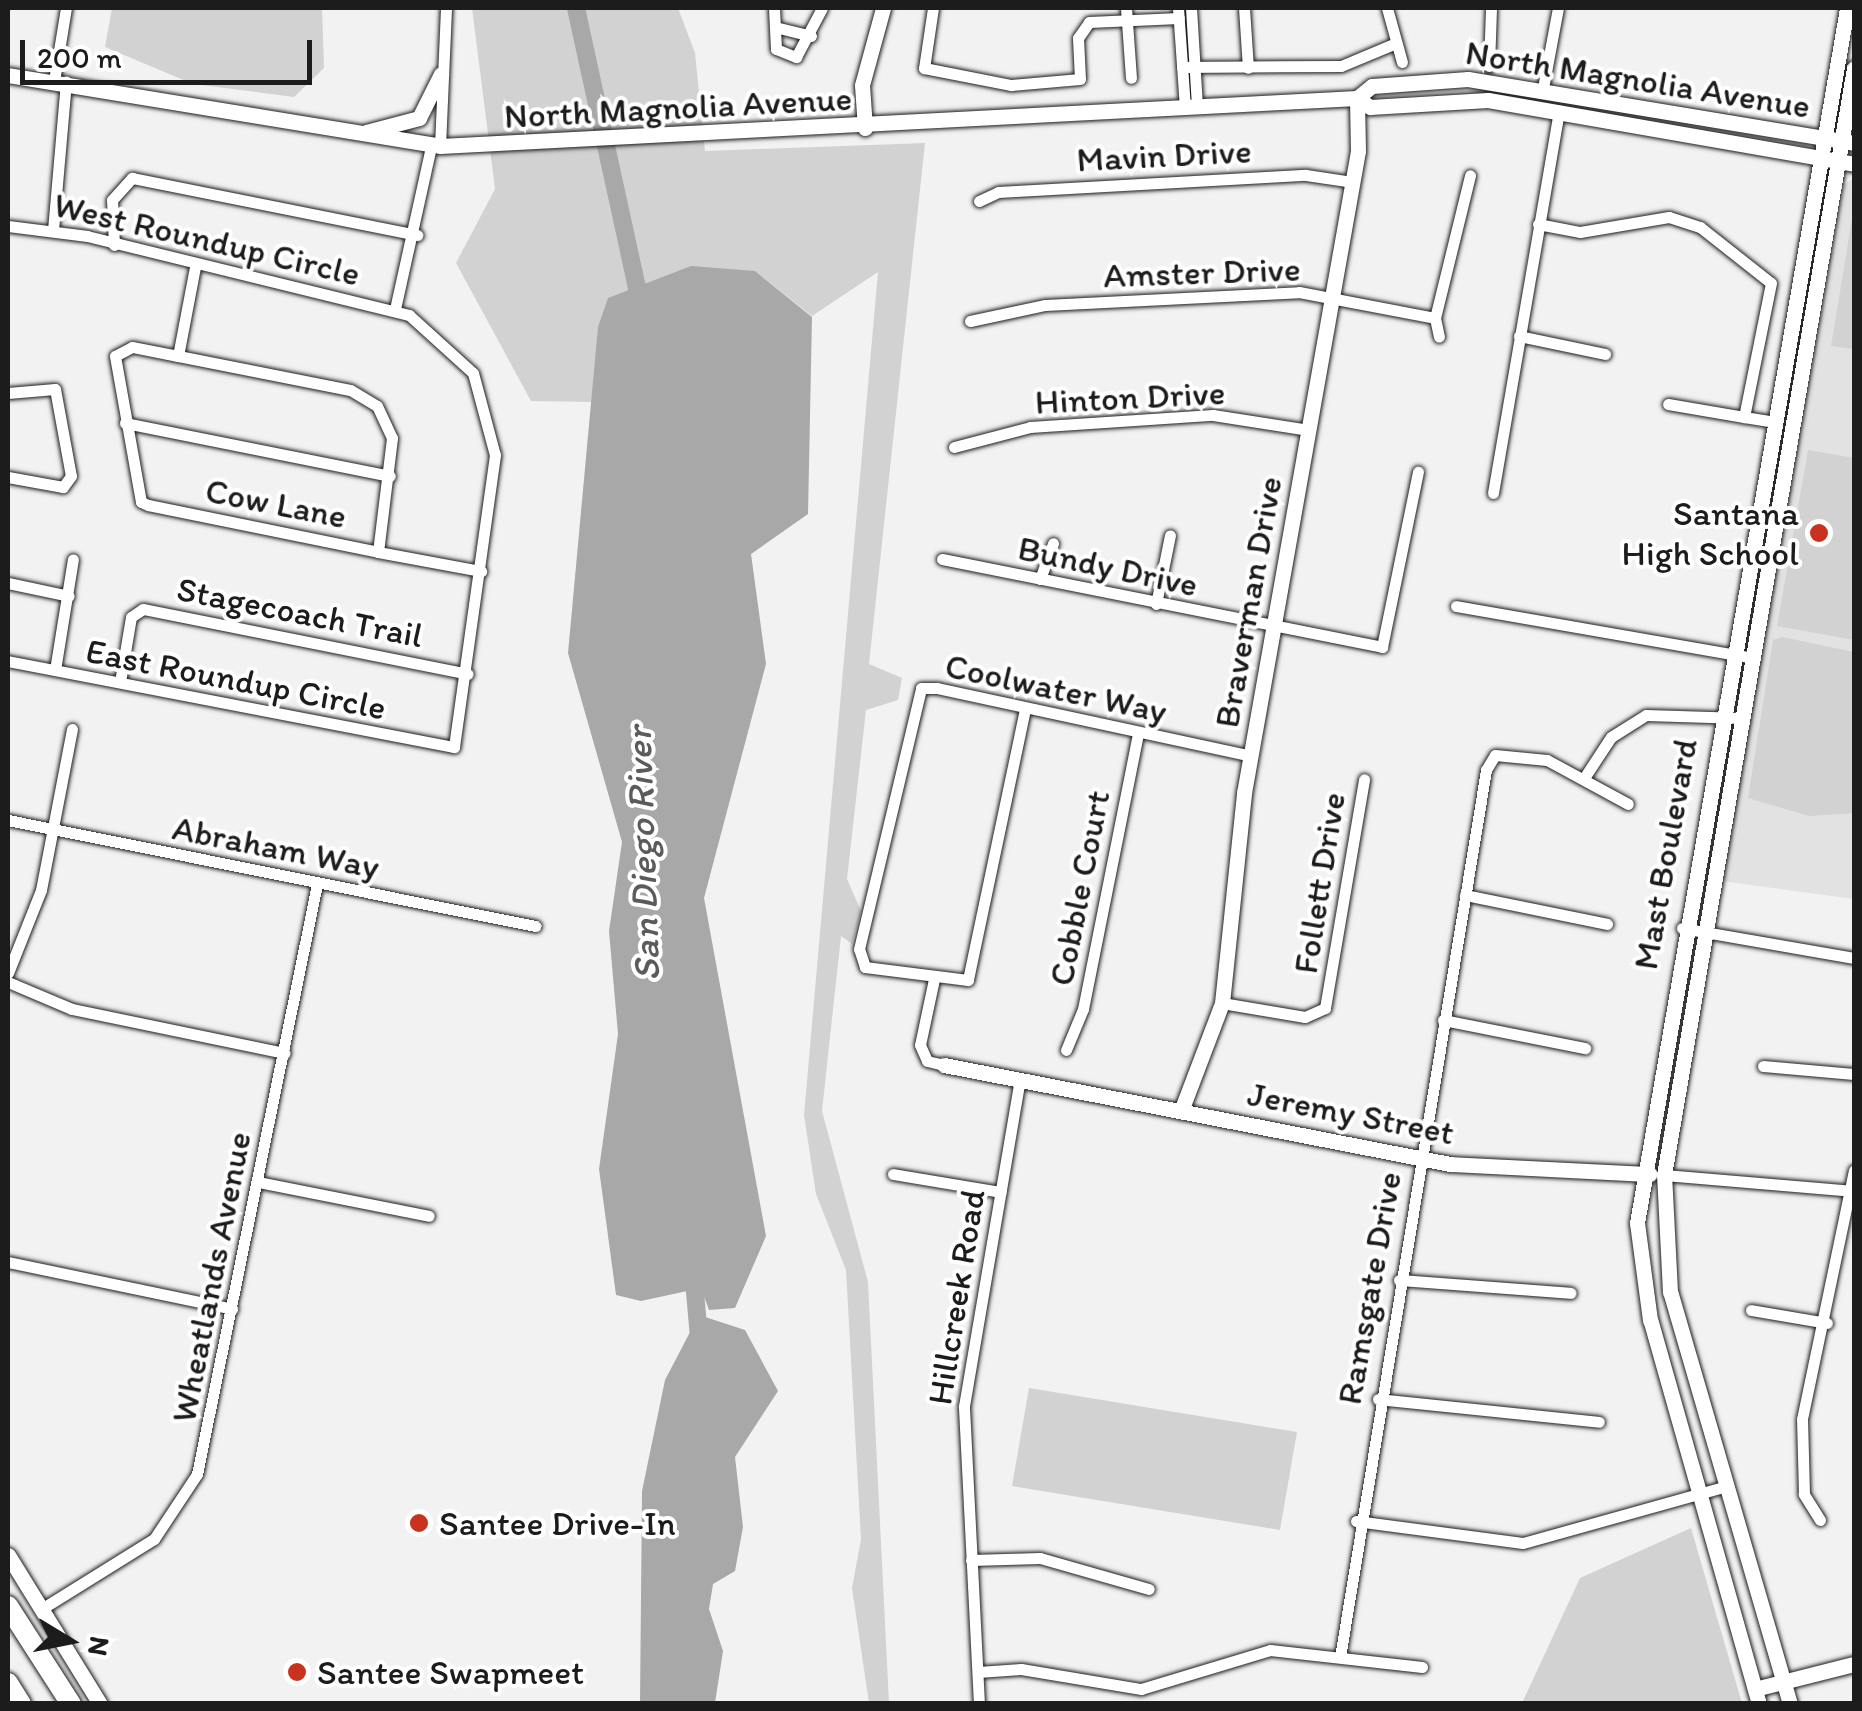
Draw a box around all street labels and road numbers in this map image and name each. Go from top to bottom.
street label: North Magnolia Avenue [1462,31,1814,127]
street label: North Magnolia Avenue [502,77,854,137]
street label: Mavin Drive [1075,129,1253,181]
street label: West Roundup Circle [50,183,364,295]
street label: Amster Drive [1102,248,1302,296]
street label: Hinton Drive [1034,371,1226,423]
street label: Cow Lane [201,469,351,537]
street label: Braverman Drive [1205,473,1291,731]
street label: Bundy Drive [1014,526,1202,606]
street label: Stagecoach Trail [174,568,426,656]
street label: East Roundup Circle [83,629,389,729]
street label: Coolwater Way [942,644,1170,732]
street label: Mast Boulevard [1624,734,1706,974]
street label: Cobble Court [1040,787,1118,989]
street label: Follett Drive [1284,789,1354,977]
street label: Abraham Way [170,807,382,887]
street label: Jeremy Street [1244,1072,1458,1154]
street label: Wheatlands Avenue [162,1128,260,1426]
street label: Ramsgate Drive [1328,1168,1410,1408]
street label: Hillcreek Road [918,1186,994,1408]

